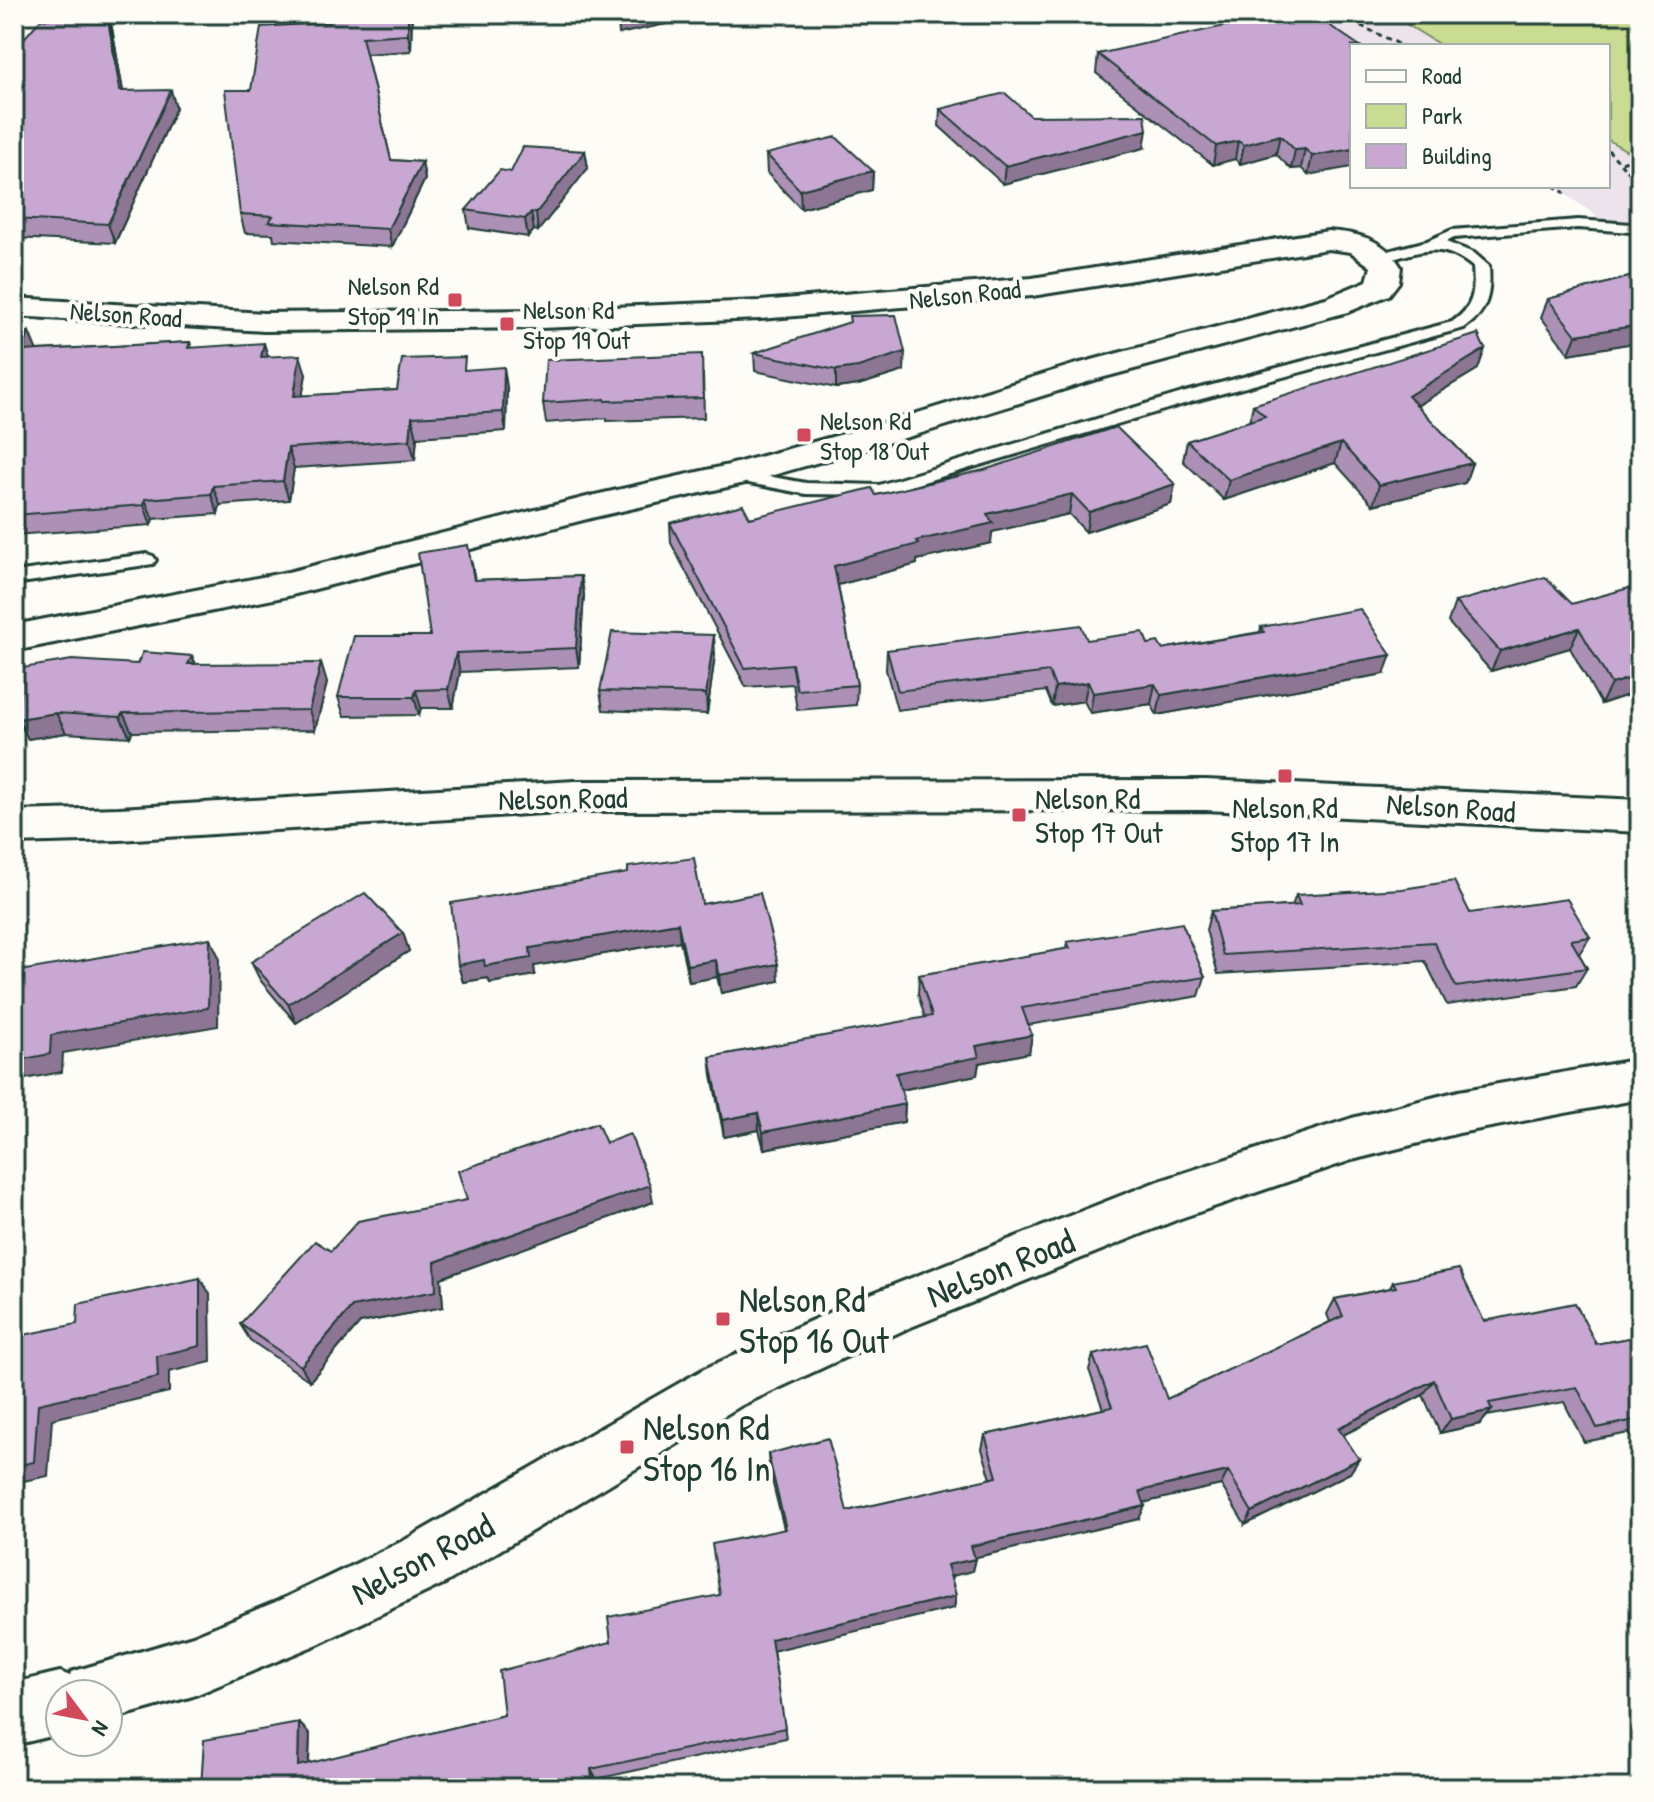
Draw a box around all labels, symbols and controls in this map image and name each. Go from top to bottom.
legend [1350,44,1610,188]
text: Road [1422,59,1461,91]
text: Park [1422,99,1462,131]
text: Building [1422,139,1492,171]
place label: Nelson Rd Stop 19 In [348,268,439,333]
street label: Nelson Road [908,271,1022,317]
marker: Nelson Rd Stop 19 In [446,291,464,309]
place label: Nelson Rd Stop 19 Out [523,292,631,357]
street label: Nelson Road [69,293,183,335]
marker: Nelson Rd Stop 19 Out [498,315,516,333]
place label: Nelson Rd Stop 18 Out [820,403,930,468]
marker: Nelson Rd Stop 18 Out [795,426,813,444]
marker: Nelson Rd Stop 17 In [1276,767,1294,785]
street label: Nelson Road [498,777,628,819]
place label: Nelson Rd Stop 17 Out [1035,778,1163,852]
street label: Nelson Road [1385,783,1517,831]
place label: Nelson Rd Stop 17 In [1230,787,1340,861]
marker: Nelson Rd Stop 17 Out [1010,806,1028,824]
street label: Nelson Road [919,1215,1081,1319]
place label: Nelson Rd Stop 16 Out [739,1274,889,1364]
marker: Nelson Rd Stop 16 Out [714,1310,732,1328]
place label: Nelson Rd Stop 16 In [643,1402,771,1492]
marker: Nelson Rd Stop 16 In [618,1438,636,1456]
street label: Nelson Road [342,1500,502,1616]
north arrow [44,1678,124,1758]
text: N [85,1716,117,1742]

